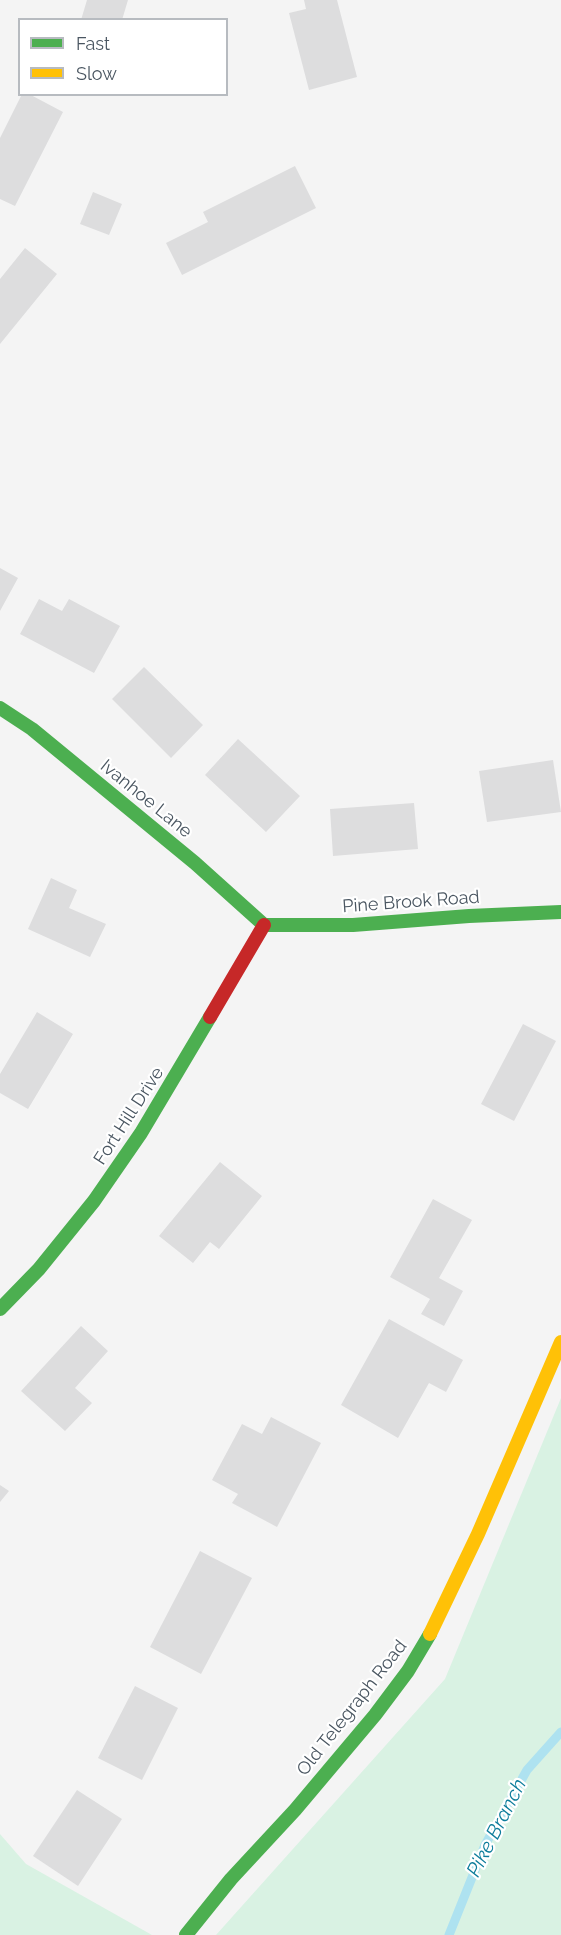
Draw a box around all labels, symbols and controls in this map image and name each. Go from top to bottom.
legend [18,18,228,96]
text: Fast [76,33,110,54]
text: Slow [76,63,117,84]
street label: Ivanhoe Lane [96,755,196,843]
street label: Pine Brook Road [342,886,480,918]
street label: Fort Hill Drive [89,1063,169,1169]
street label: Old Telegraph Road [292,1636,412,1780]
water label: Pike Branch [462,1775,532,1881]

